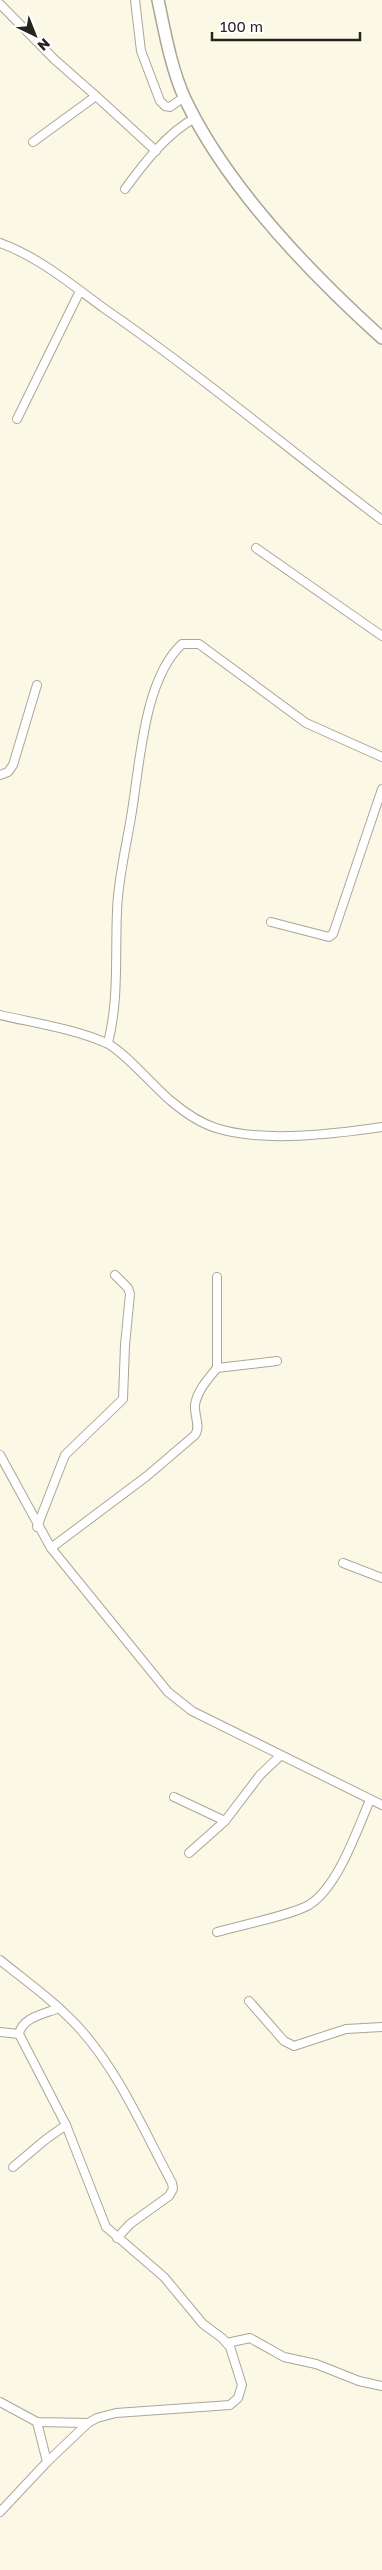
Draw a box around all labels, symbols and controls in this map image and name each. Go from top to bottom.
north arrow [10,10,60,60]
scale bar [212,10,360,42]
text: 100 m [220,17,263,35]
text: N [35,35,54,55]

